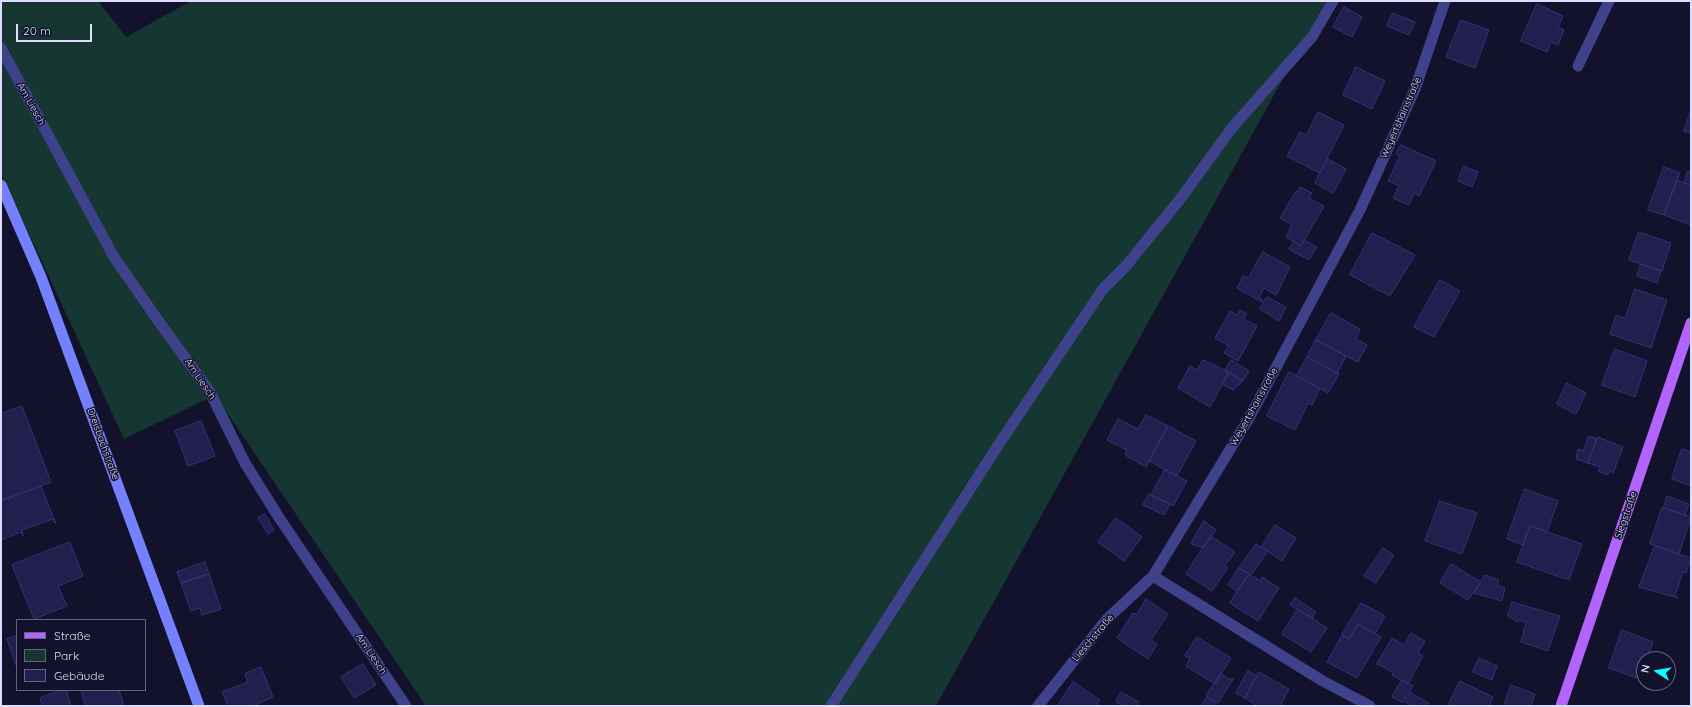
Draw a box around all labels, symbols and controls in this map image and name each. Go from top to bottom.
scale bar [18,16,94,42]
text: 20 m [23,23,51,38]
street label: Weyertshainstraße [1378,75,1424,161]
street label: Am Liesch [14,81,48,127]
street label: Am Liesch [182,356,218,402]
street label: Weyertshainstraße [1227,366,1281,448]
street label: Dreisbachstraße [84,406,122,482]
street label: Siegstraße [1612,490,1640,540]
street label: Lieschstraße [1070,612,1116,664]
legend [16,619,146,691]
text: Straße [54,628,91,643]
street label: Am Liesch [353,631,389,677]
text: Park [54,648,79,663]
north arrow [1636,651,1676,691]
text: N [1638,663,1653,674]
text: Gebäude [54,668,104,683]

